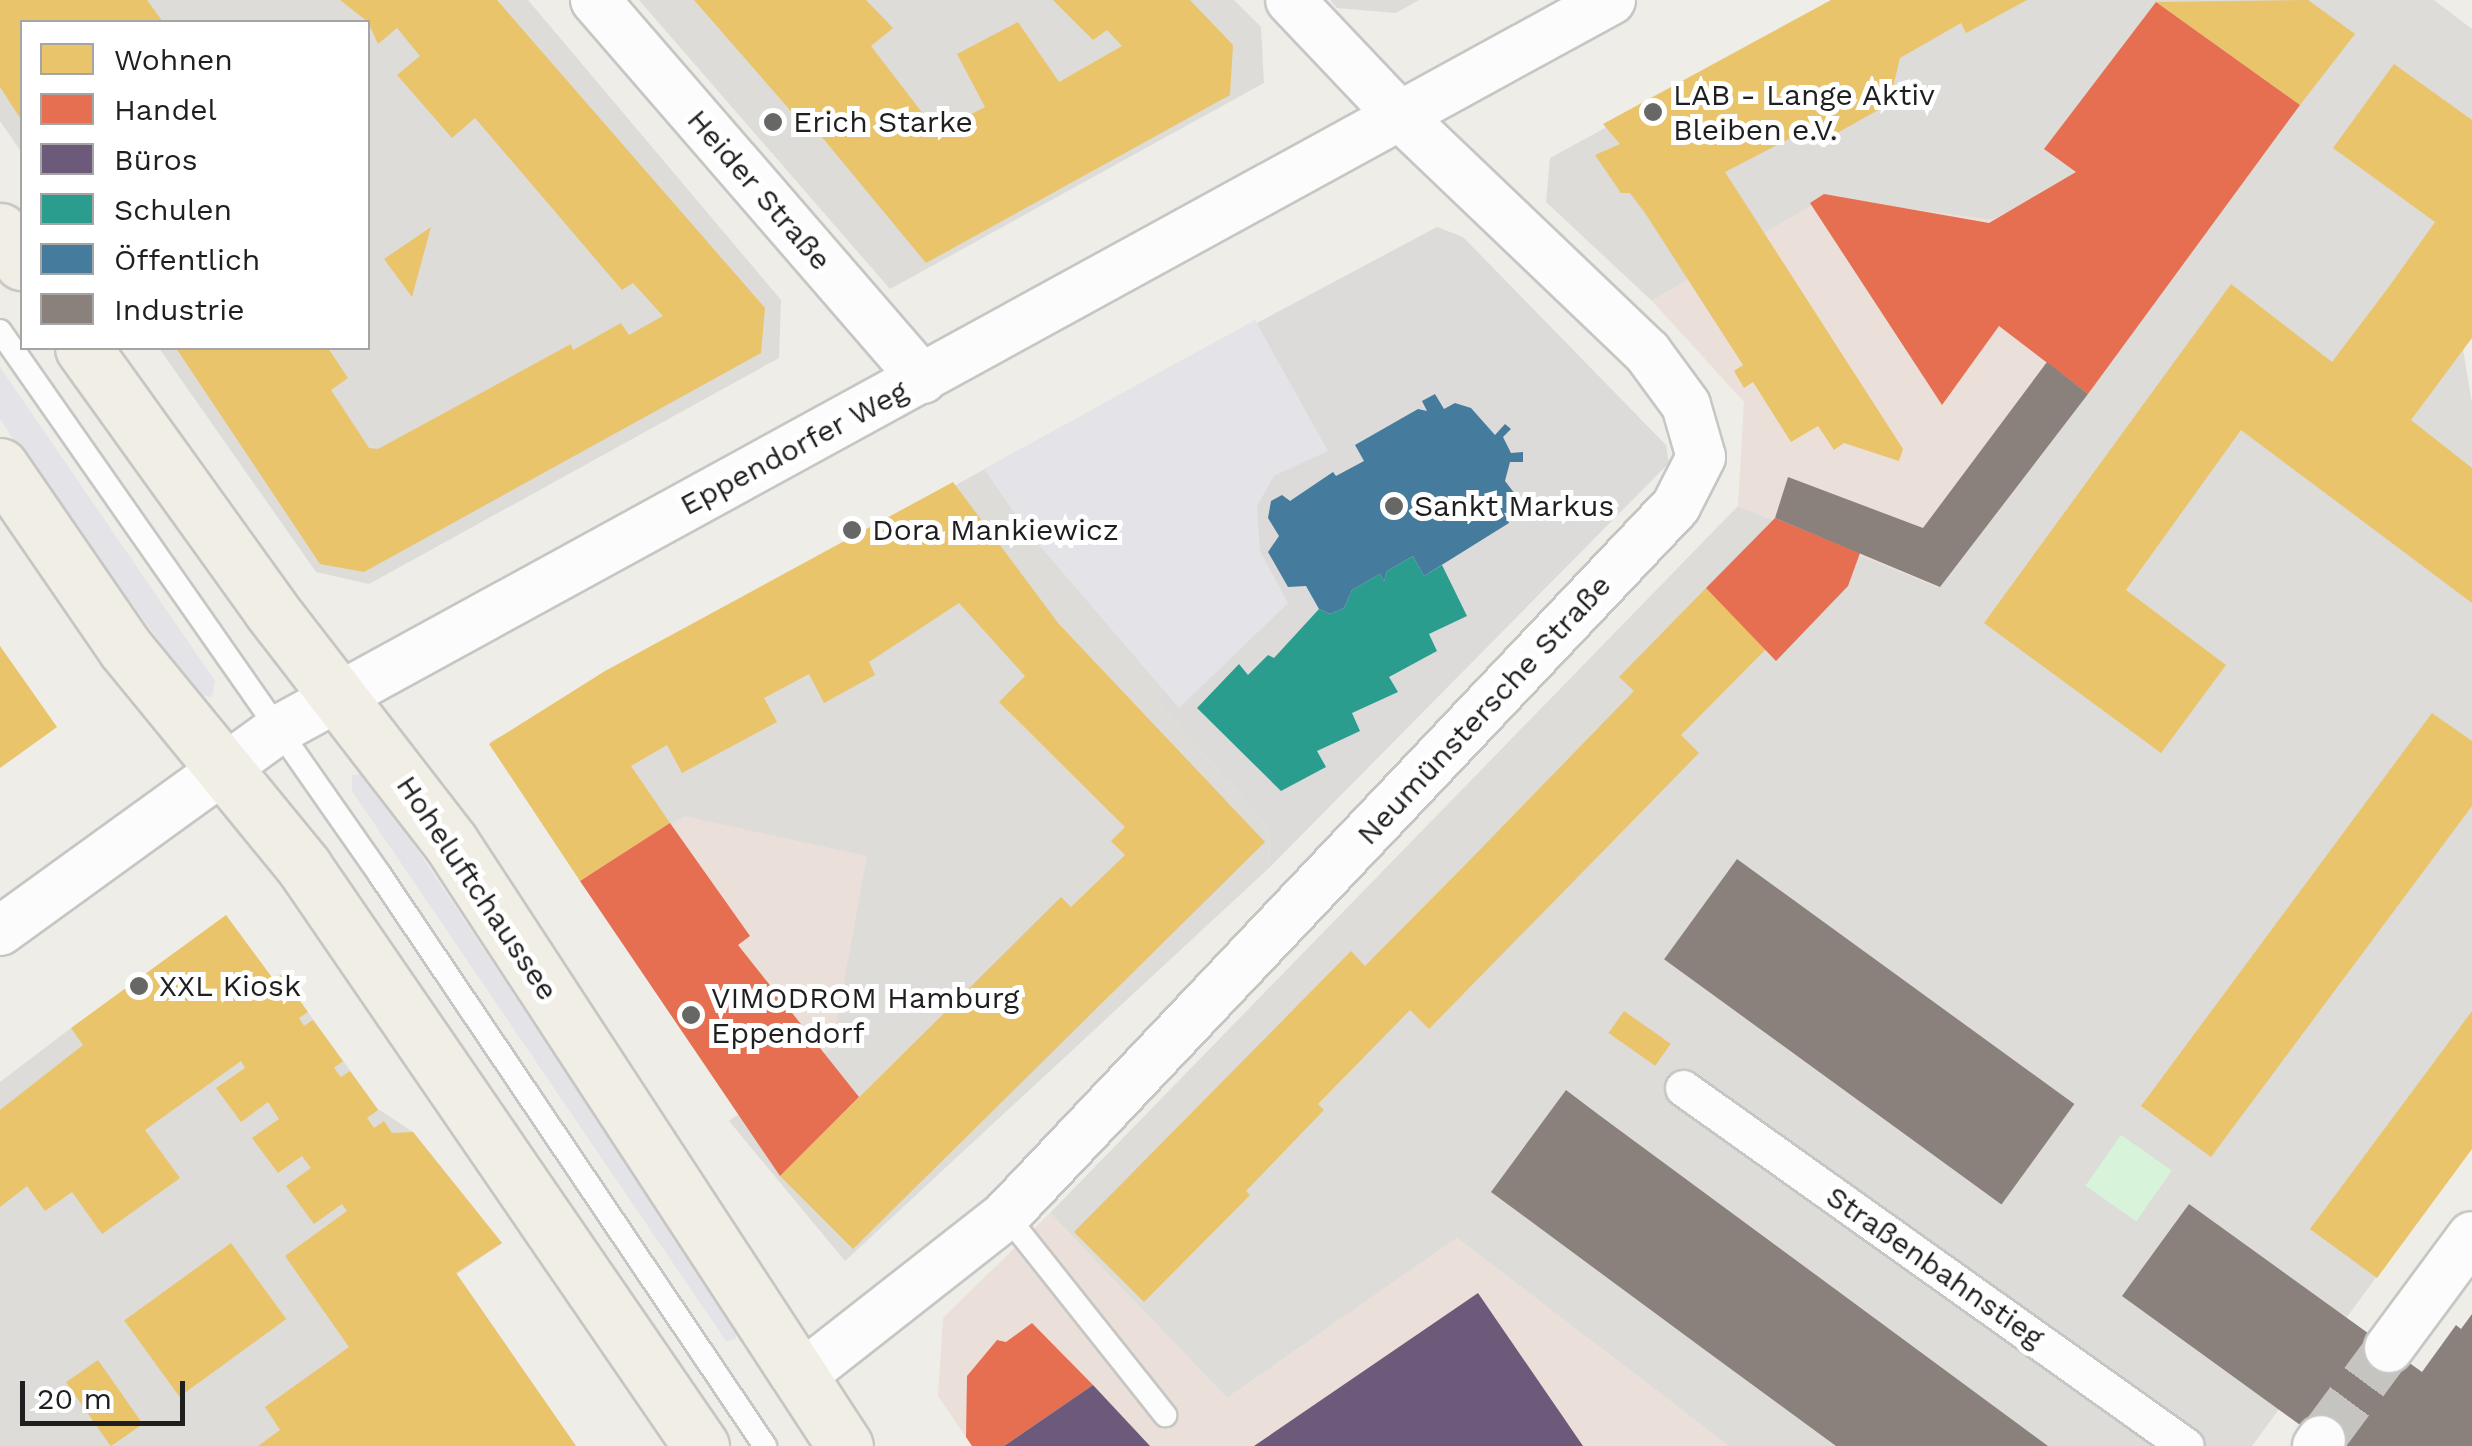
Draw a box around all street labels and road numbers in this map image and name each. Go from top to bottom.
street label: Heider Straße [679,102,839,278]
street label: Eppendorfer Weg [673,373,915,523]
street label: Neumünstersche Straße [1350,568,1618,852]
street label: Hoheluftchaussee [388,769,566,1007]
street label: Straßenbahnstieg [1819,1178,2051,1356]

